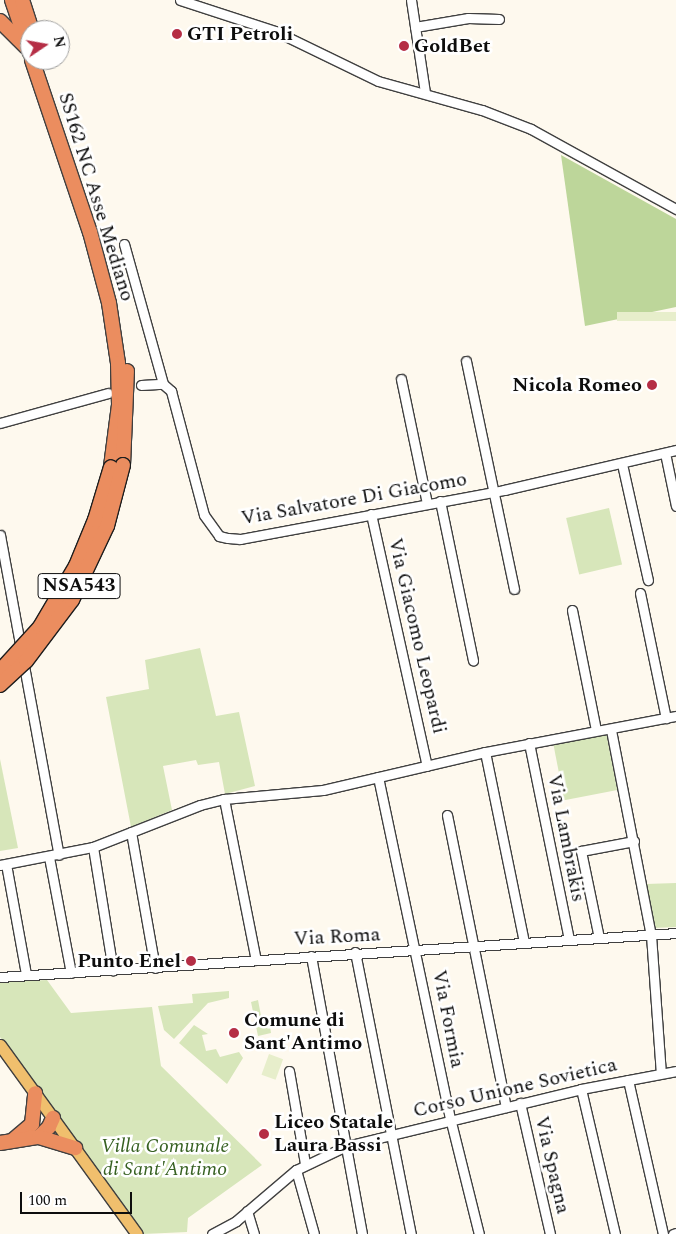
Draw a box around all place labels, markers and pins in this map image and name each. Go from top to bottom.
place label: GTI Petroli [187,22,293,46]
marker: GTI Petroli [171,28,183,40]
place label: GoldBet [414,34,491,58]
marker: GoldBet [398,40,410,52]
place label: Nicola Romeo [512,373,642,397]
marker: Nicola Romeo [646,379,658,391]
place label: Punto Enel [77,949,181,973]
marker: Punto Enel [185,955,197,967]
place label: Comune di Sant'Antimo [244,1009,362,1056]
marker: Comune di Sant'Antimo [228,1027,240,1039]
place label: Liceo Statale Laura Bassi [274,1110,393,1157]
marker: Liceo Statale Laura Bassi [258,1128,270,1140]

